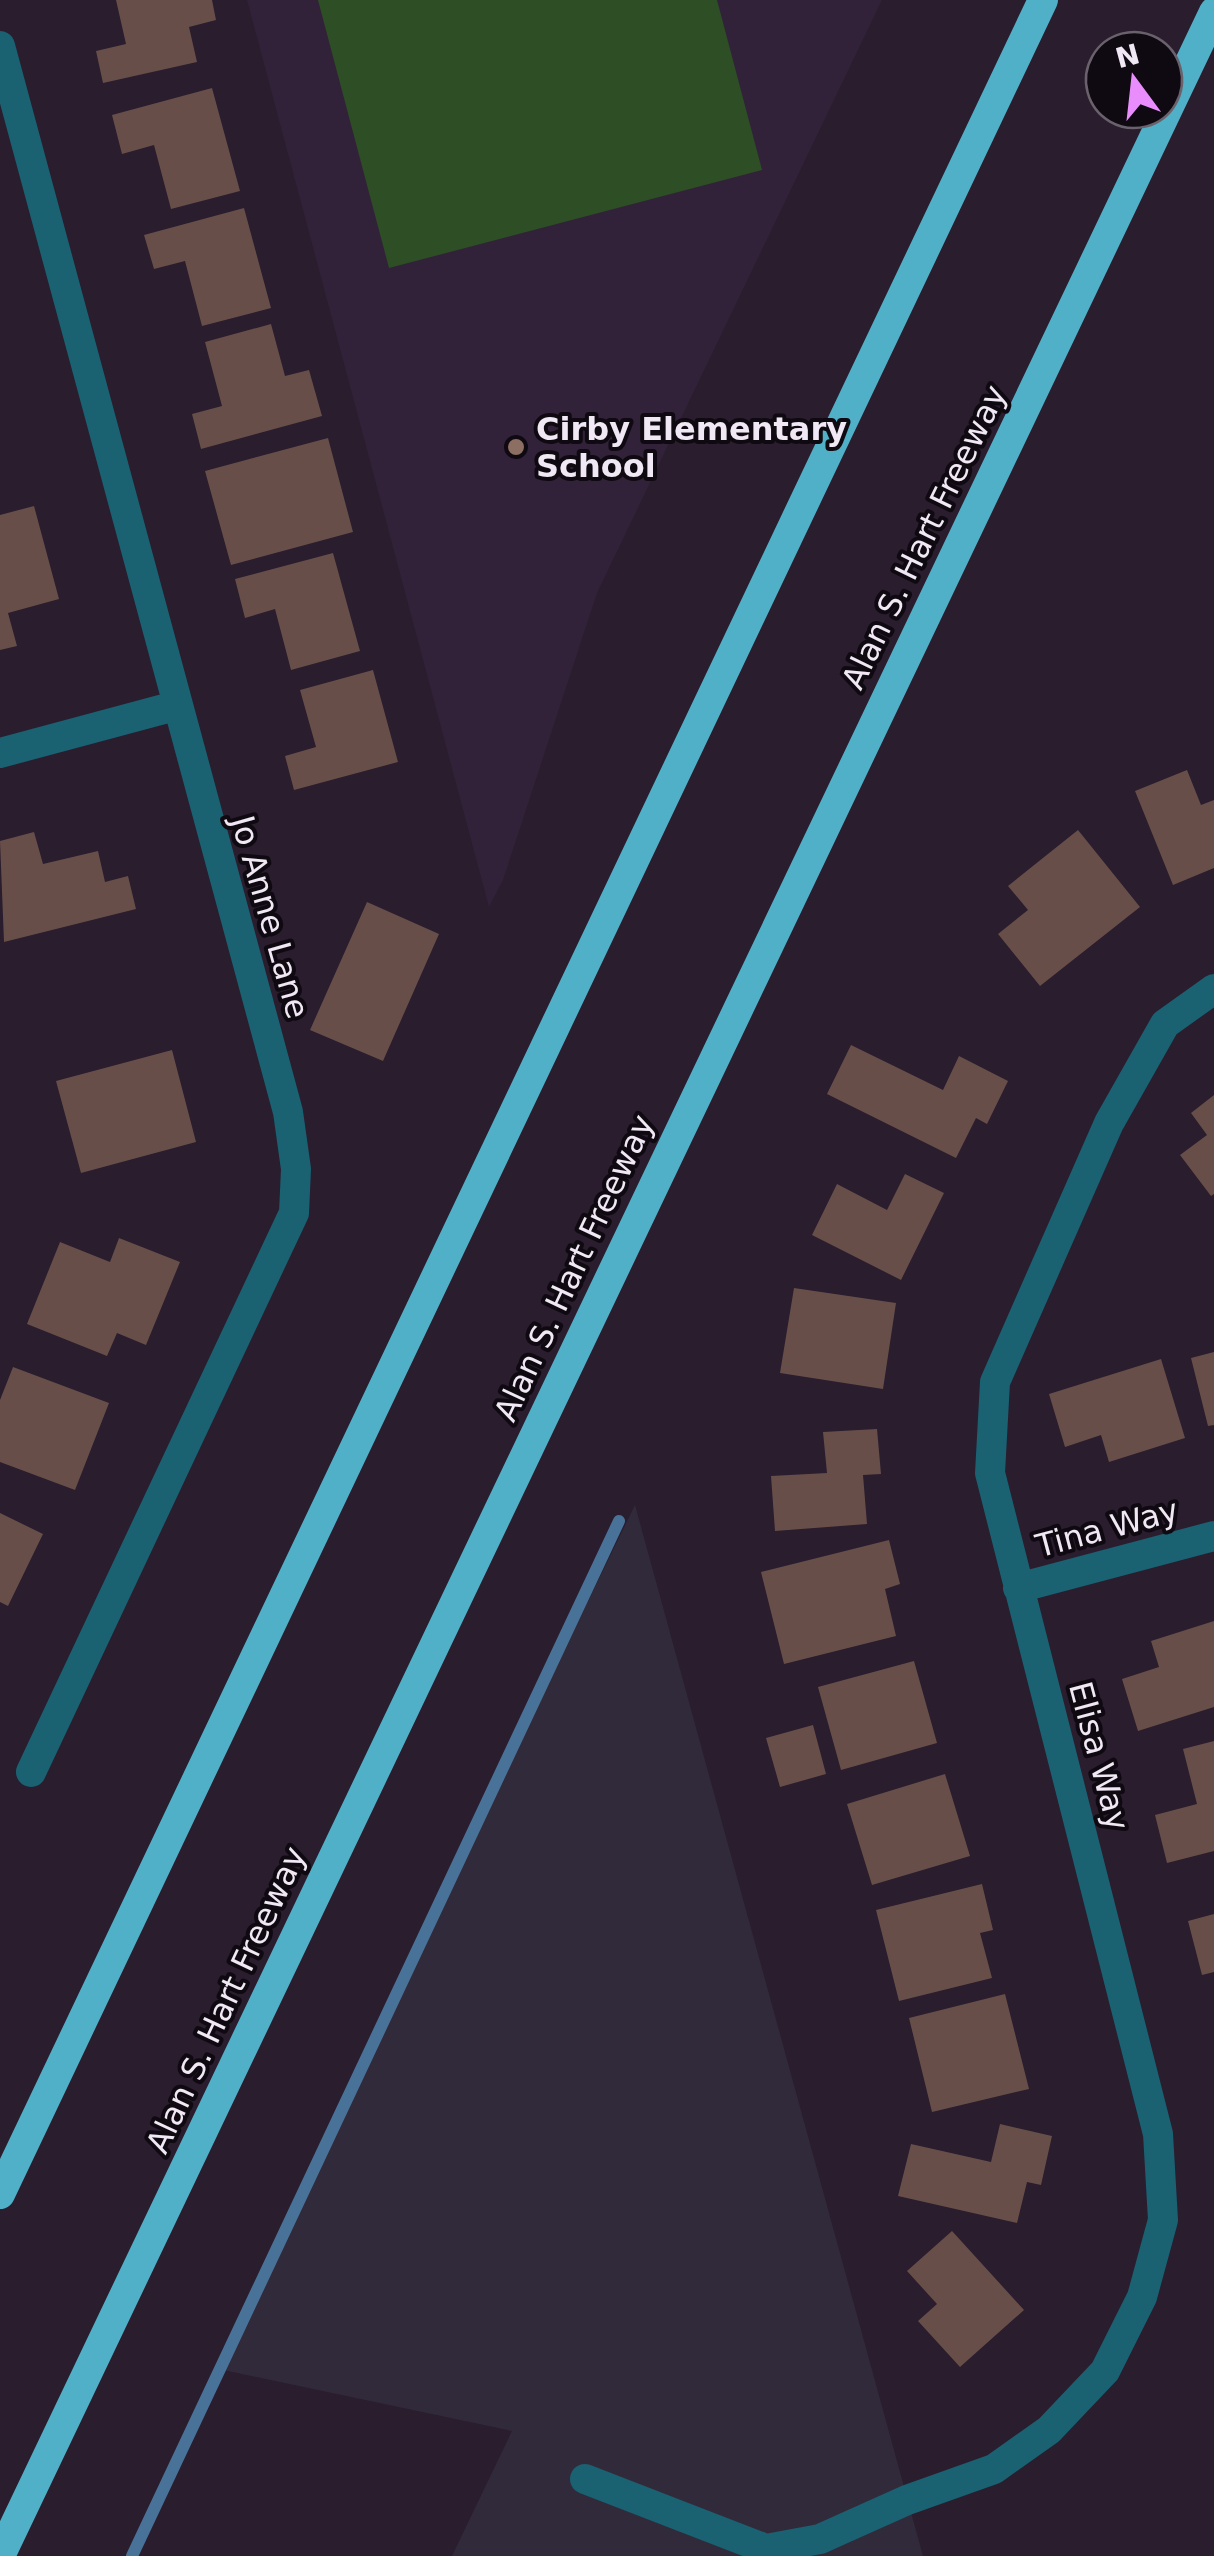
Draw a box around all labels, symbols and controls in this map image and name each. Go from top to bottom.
north arrow [1084,30,1184,130]
text: N [1112,37,1143,75]
street label: Alan S. Hart Freeway [834,379,1014,695]
place label: Cirby Elementary School [536,410,847,485]
marker: Cirby Elementary School [505,436,527,458]
street label: Jo Anne Lane [222,809,317,1023]
street label: Alan S. Hart Freeway [486,1109,662,1427]
street label: Tina Way [1031,1491,1182,1565]
street label: Elisa Way [1061,1677,1137,1835]
street label: Alan S. Hart Freeway [138,1841,314,2159]

